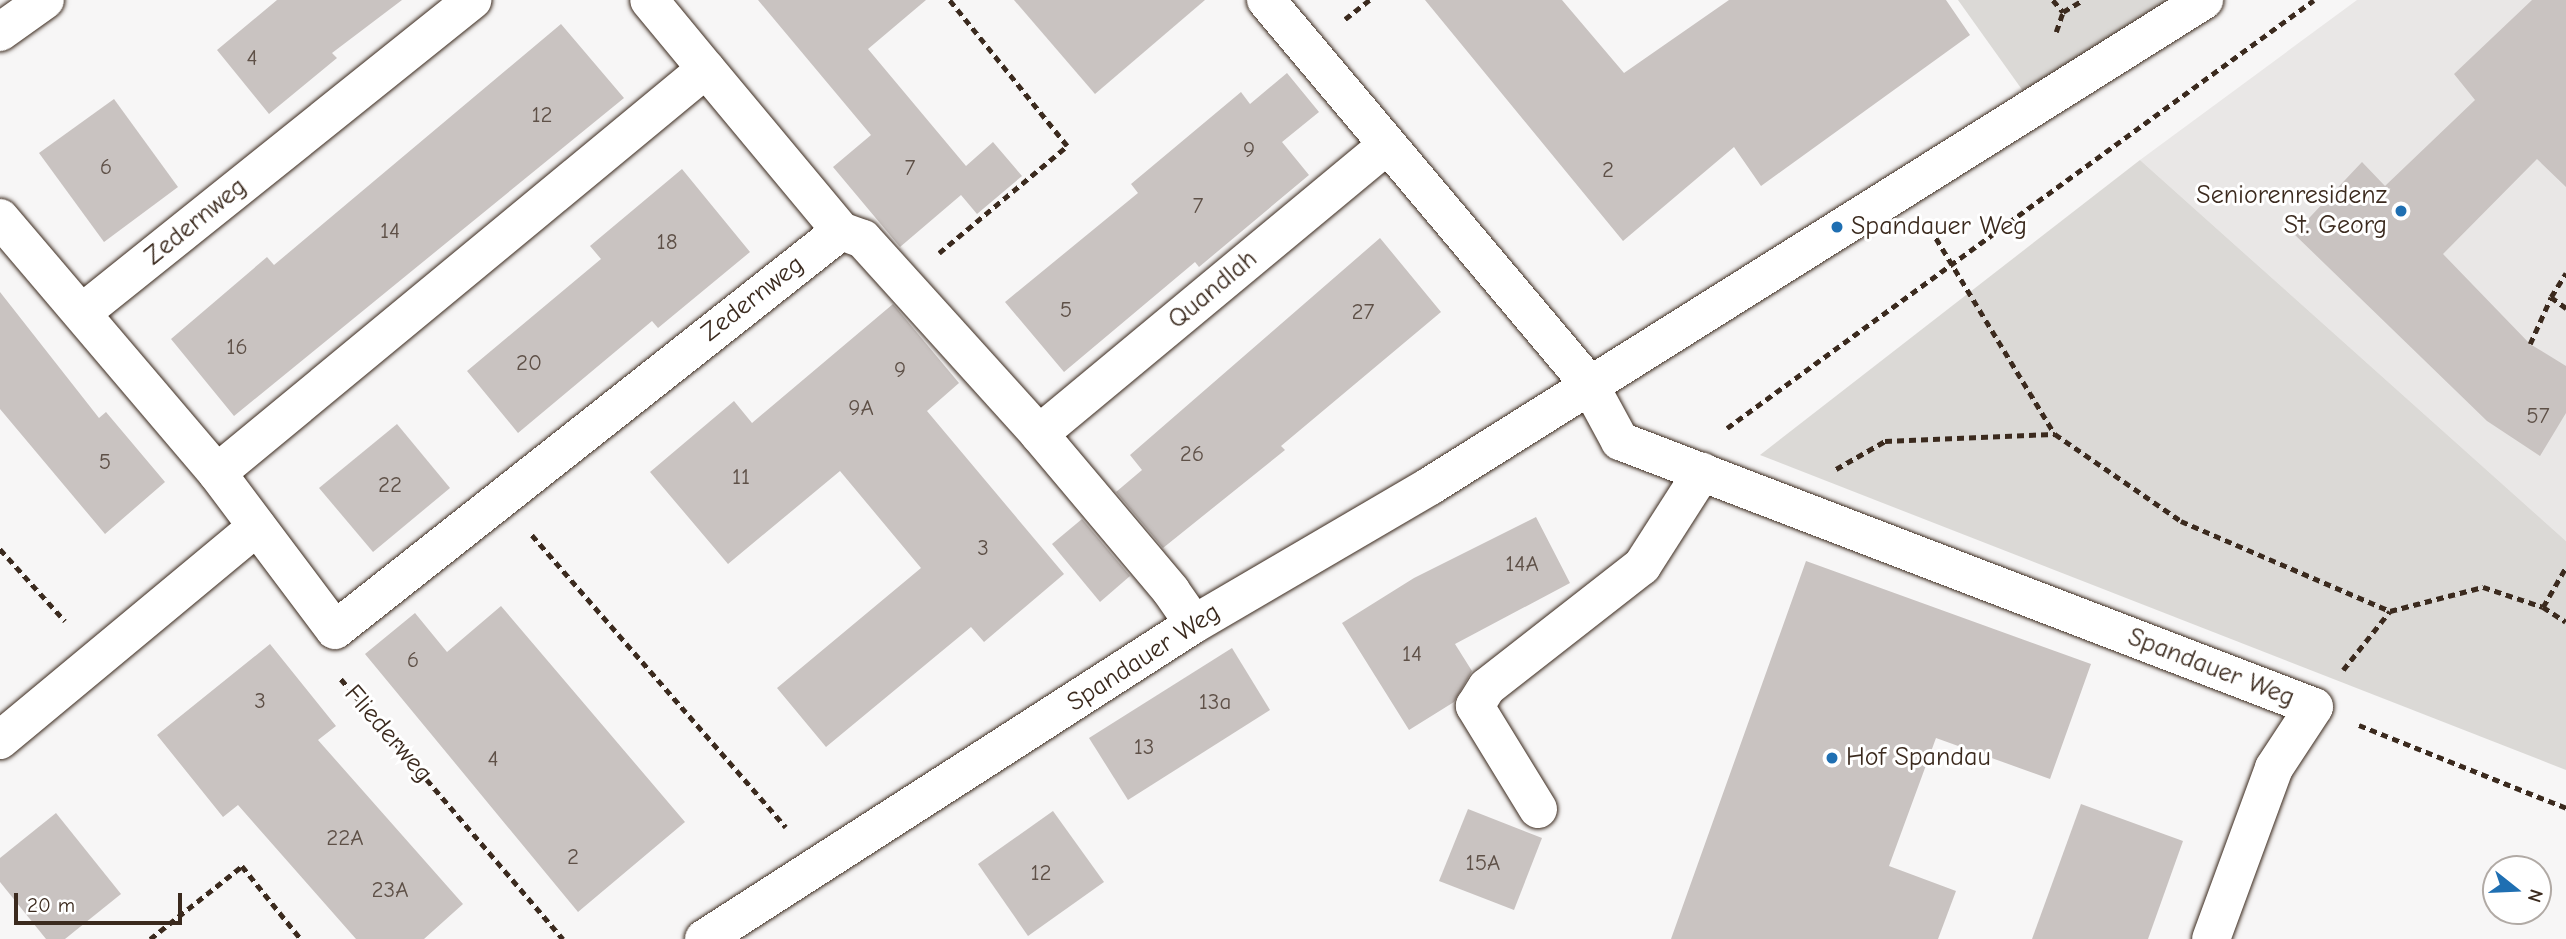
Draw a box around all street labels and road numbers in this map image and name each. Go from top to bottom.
street label: Zedernweg [139,172,253,272]
street label: Quandlah [1162,244,1264,336]
street label: Zedernweg [696,249,810,349]
street label: Spandauer Weg [1062,597,1226,719]
street label: Spandauer Weg [2123,622,2299,714]
street label: Fliederweg [337,679,439,789]

